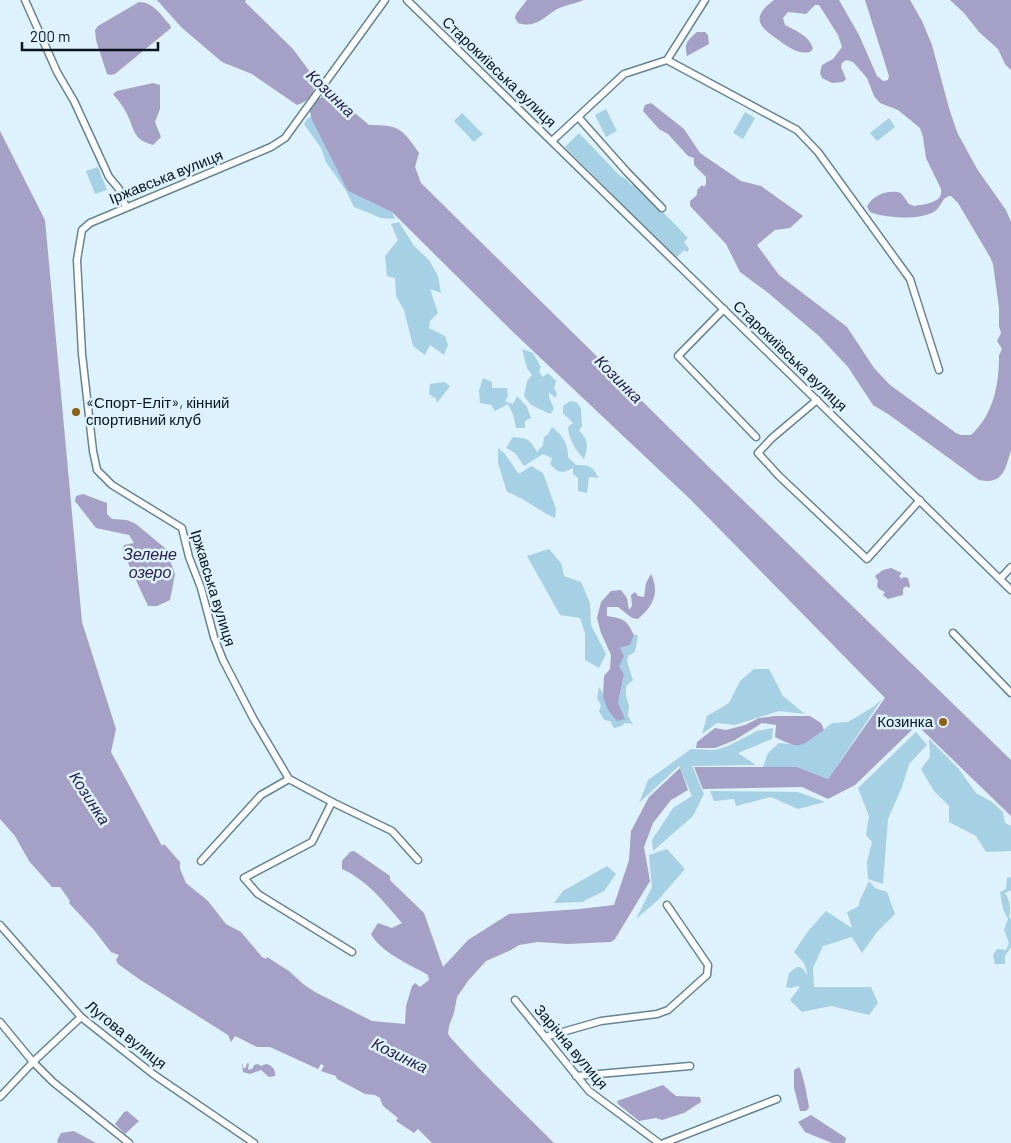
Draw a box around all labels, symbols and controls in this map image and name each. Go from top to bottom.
street label: Старокиївська вулиця [439,12,561,130]
scale bar [22,20,159,52]
text: 200 m [30,27,70,45]
water label: Козинка [303,65,360,120]
street label: Іржавська вулиця [106,145,225,207]
street label: Старокиївська вулиця [730,296,852,414]
water label: Козинка [592,351,647,407]
place label: «Спорт-Еліт», кінний спортивний клуб [86,393,229,428]
marker: «Спорт-Еліт», кінний спортивний клуб [70,406,82,418]
street label: Іржавська вулиця [188,527,240,648]
water label: Зелене озеро [123,544,177,581]
place label: Козинка [877,712,934,730]
marker: Козинка [937,716,949,728]
water label: Козинка [66,767,115,828]
street label: Лугова вулиця [83,996,171,1072]
street label: Зарічна вулиця [531,1000,612,1092]
water label: Козинка [369,1033,431,1076]

